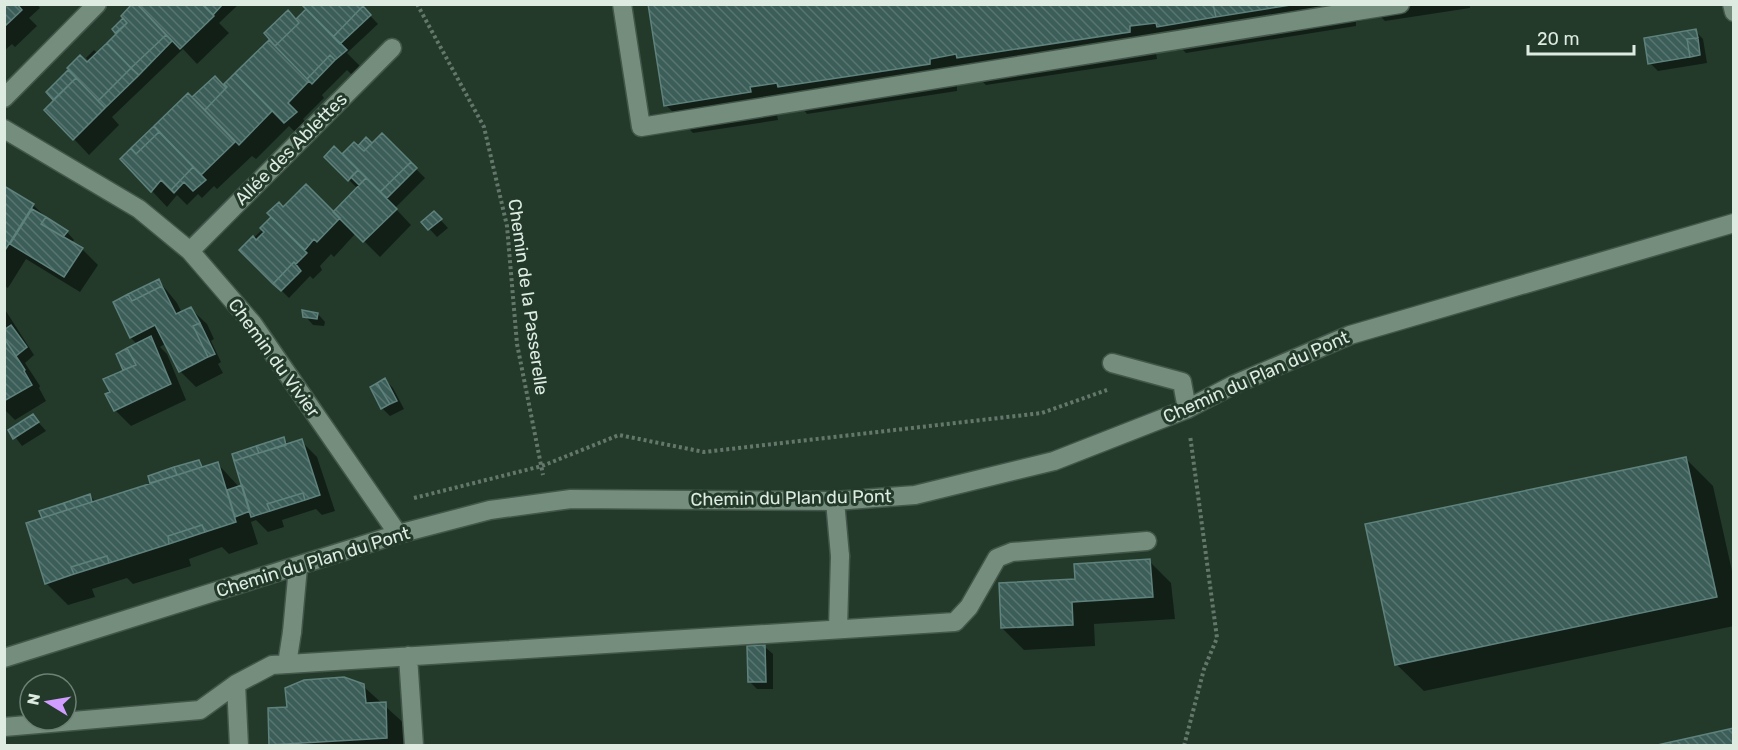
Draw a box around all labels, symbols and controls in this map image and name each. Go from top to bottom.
scale bar [1528,18,1634,56]
text: 20 m [1537,28,1579,50]
street label: Allée des Ablettes [230,88,352,210]
street label: Chemin de la Passerelle [503,197,553,397]
street label: Chemin du Vivier [224,294,325,422]
street label: Chemin du Plan du Pont [1160,326,1352,428]
street label: Chemin du Plan du Pont [690,485,892,511]
street label: Chemin du Plan du Pont [213,522,413,602]
north arrow [18,672,78,732]
text: N [23,692,44,707]

